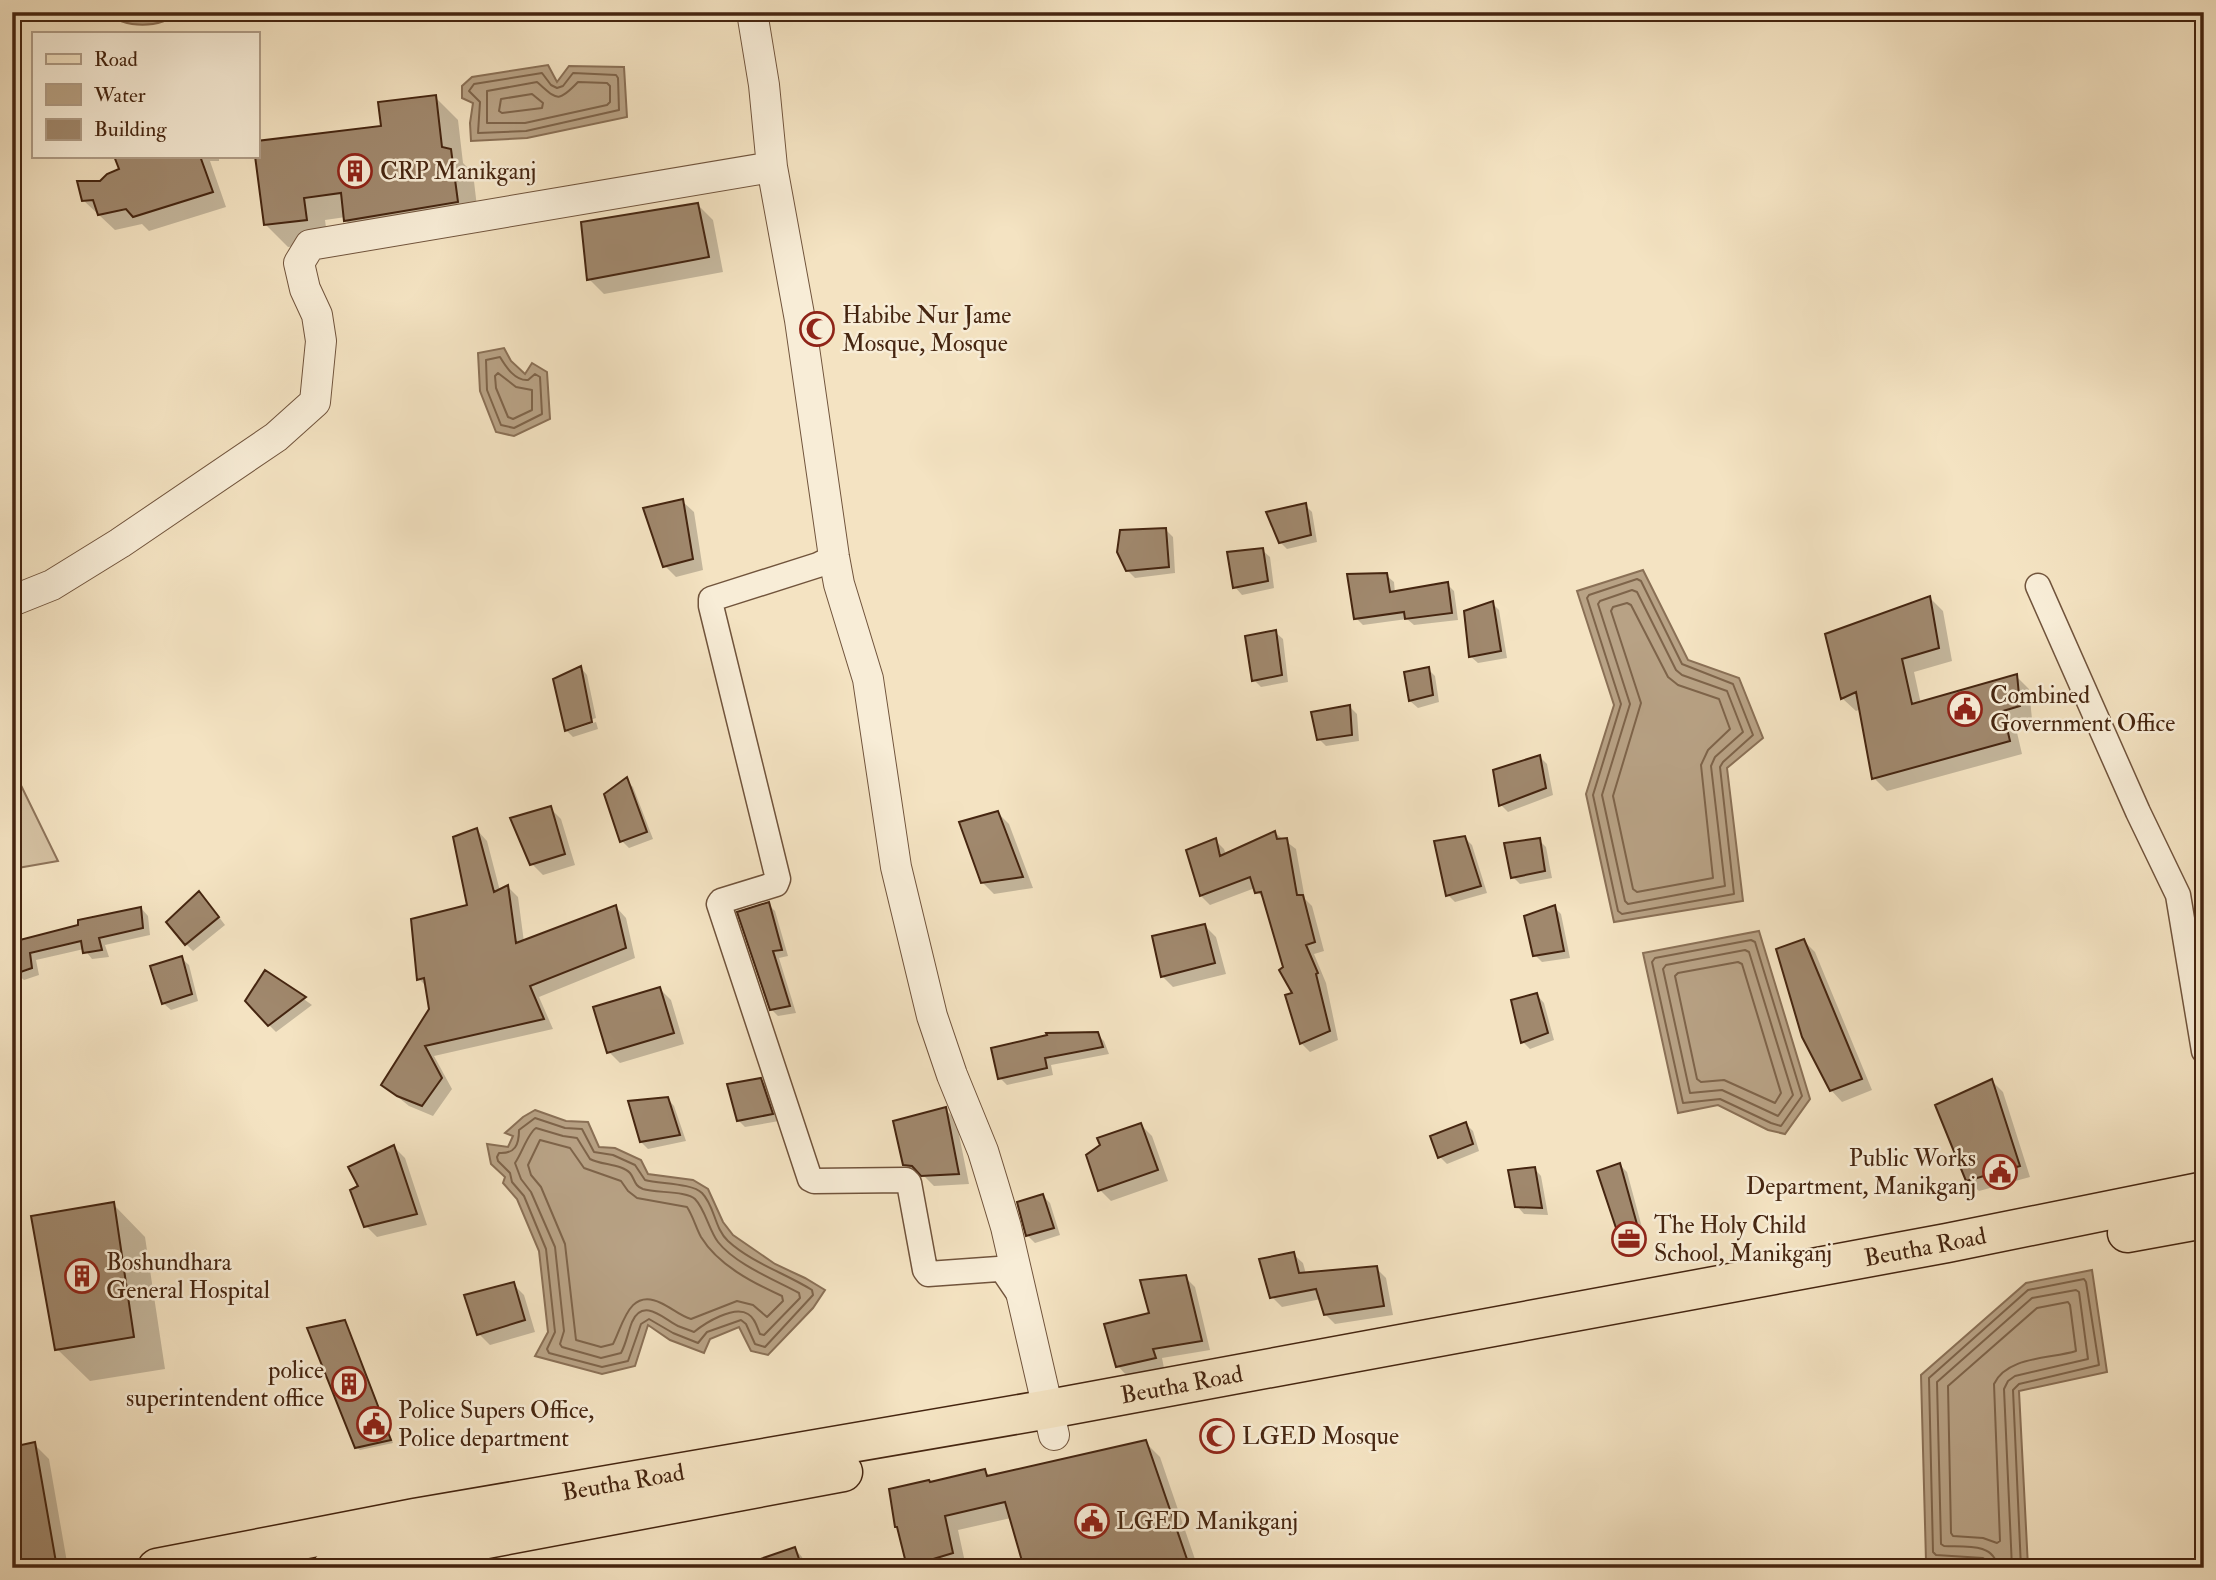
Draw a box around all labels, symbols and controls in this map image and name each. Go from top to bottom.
legend [32,32,259,158]
text: Road [94,46,139,73]
text: Water [93,82,146,109]
text: Building [94,116,167,143]
building icon: CRP Manikganj [336,152,374,190]
place label: CRP Manikganj [380,156,536,187]
place label: Habibe Nur Jame Mosque, Mosque [842,300,1011,359]
mosque icon: Habibe Nur Jame Mosque, Mosque [798,310,836,348]
place label: Combined Government Office [1990,680,2175,739]
public building icon: Combined Government Office [1946,690,1984,728]
place label: Public Works Department, Manikganj [1746,1143,1976,1202]
public building icon: Public Works Department, Manikganj [1981,1153,2019,1191]
place label: The Holy Child School, Manikganj [1654,1210,1832,1269]
office icon: The Holy Child School, Manikganj [1610,1220,1648,1258]
street label: Beutha Road [1861,1220,1989,1274]
place label: Boshundhara General Hospital [106,1247,270,1306]
building icon: Boshundhara General Hospital [63,1257,101,1295]
place label: police superintendent office [126,1355,324,1414]
street label: Beutha Road [1118,1358,1245,1411]
building icon: police superintendent office [330,1365,368,1403]
place label: Police Supers Office, Police department [398,1395,594,1454]
public building icon: Police Supers Office, Police department [355,1405,393,1443]
mosque icon: LGED Mosque [1198,1417,1236,1455]
place label: LGED Mosque [1242,1421,1399,1452]
street label: Beutha Road [560,1456,687,1508]
public building icon: LGED Manikganj [1073,1502,1111,1540]
place label: LGED Manikganj [1116,1506,1298,1537]

